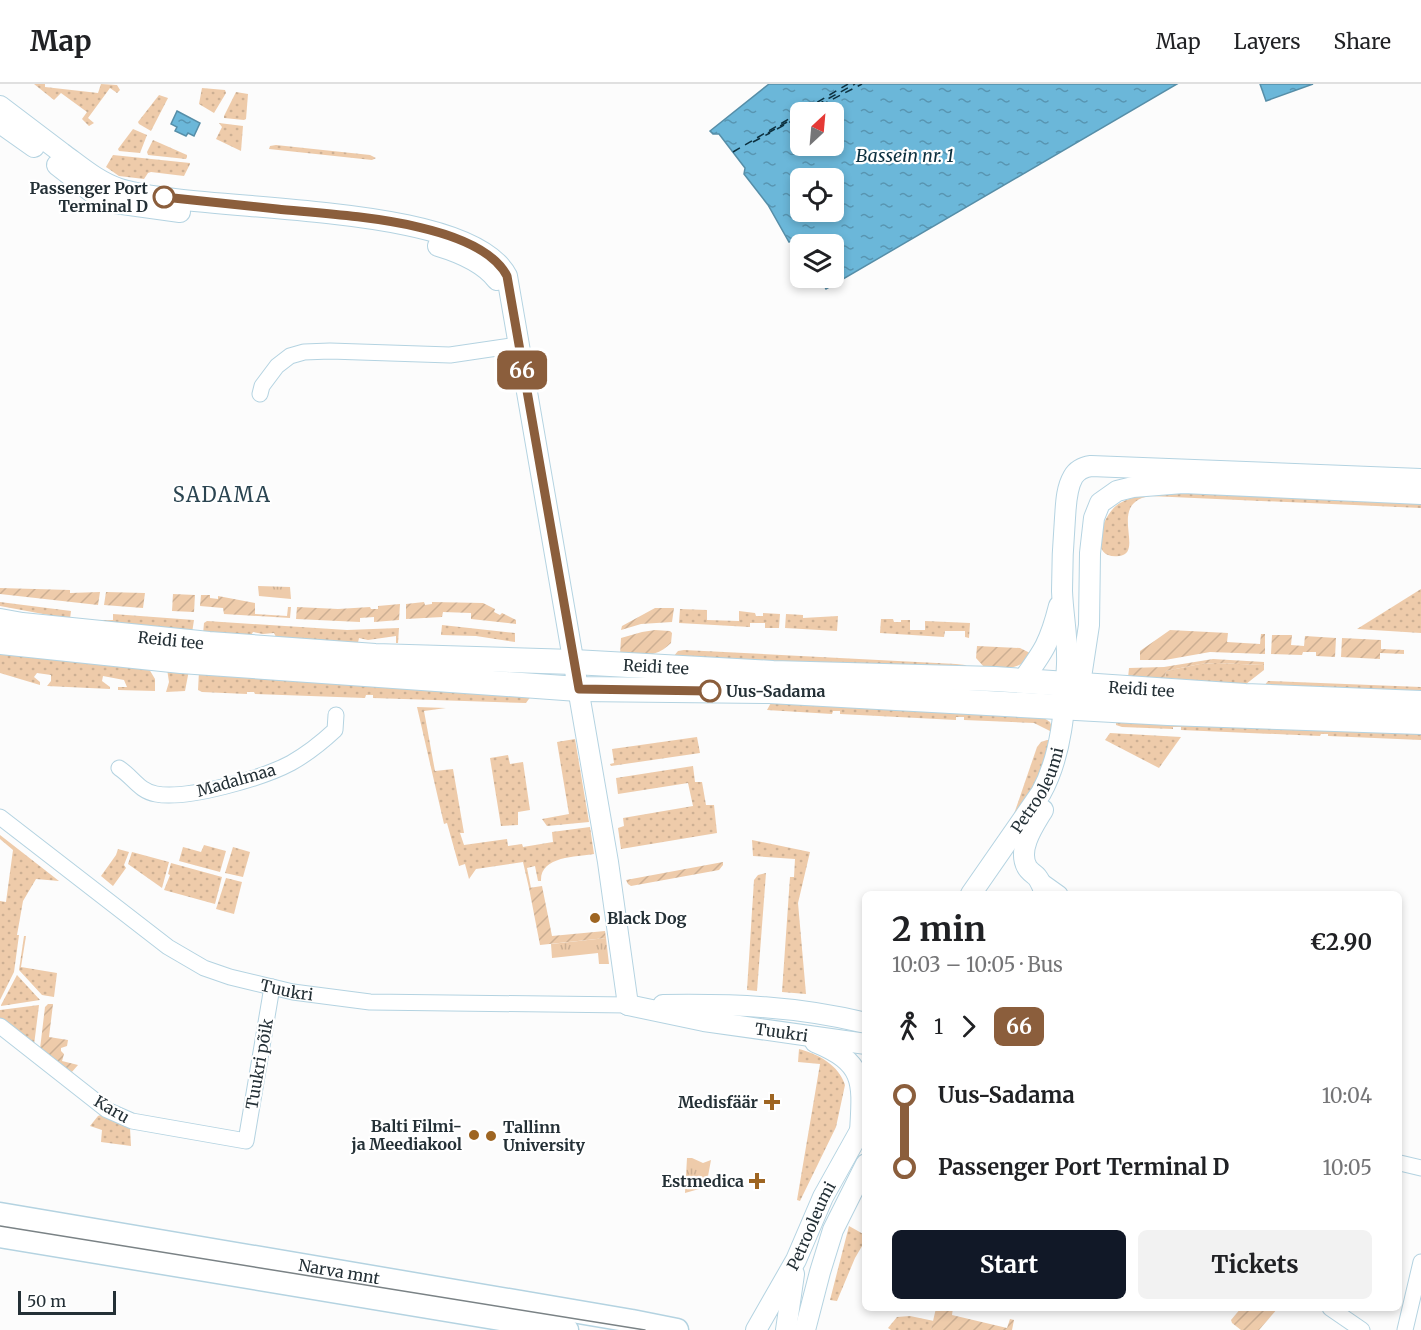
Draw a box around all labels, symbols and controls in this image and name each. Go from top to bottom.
text: Map [30,23,92,59]
text: Map [1156,28,1201,55]
text: Layers [1234,28,1301,55]
text: Share [1334,28,1391,55]
north arrow [790,102,844,156]
map controls [790,102,844,288]
water label: Bassein nr. 1 [856,144,954,167]
button: locate [790,168,844,222]
place label: Passenger Port Terminal D [29,178,149,216]
marker: Passenger Port Terminal D [153,186,175,208]
button: layers [790,234,844,288]
line badge: 66 [495,350,549,390]
text: 66 [509,357,535,384]
district label: SADAMA [173,482,271,507]
street label: Reidi tee [137,627,205,653]
street label: Reidi tee [622,655,690,678]
street label: Reidi tee [1108,677,1175,701]
marker: Uus-Sadama [699,680,721,702]
place label: Uus-Sadama [726,681,826,701]
street label: Petrooleumi [1006,745,1067,837]
street label: Madalmaa [194,759,278,801]
place label: Black Dog [607,908,686,928]
text: 2 min [892,909,986,950]
marker: Black Dog [588,911,602,925]
text: €2.90 [1310,928,1372,956]
text: 10:03 – 10:05 · Bus [892,952,1063,977]
street label: Tuukri [258,975,315,1005]
icon: walk [892,1010,925,1043]
icon: forward [952,1010,985,1043]
text: 66 [1006,1013,1032,1040]
text: 1 [934,1014,943,1039]
street label: Tuukri põik [241,1016,277,1111]
street label: Tuukri [754,1018,809,1046]
text: Uus-Sadama [938,1081,1075,1109]
text: 10:04 [1322,1083,1372,1108]
street label: Karu [91,1091,133,1127]
place label: Medisfäär [678,1092,759,1112]
marker: Medisfäär [763,1093,781,1111]
place label: Balti Filmi- ja Meediakool [350,1116,462,1154]
place label: Tallinn University [503,1117,586,1155]
marker: Balti Filmi- ja Meediakool [467,1128,481,1142]
marker: Tallinn University [484,1129,498,1143]
text: Passenger Port Terminal D [938,1153,1229,1181]
text: 10:05 [1323,1155,1372,1180]
place label: Estmedica [661,1171,744,1191]
marker: Estmedica [748,1172,766,1190]
street label: Petrooleumi [782,1178,840,1274]
button: Start [892,1230,1126,1299]
button: Tickets [1138,1230,1372,1299]
street label: Narva mnt [297,1255,382,1288]
scale bar [18,1288,116,1316]
text: 50 m [27,1291,66,1311]

